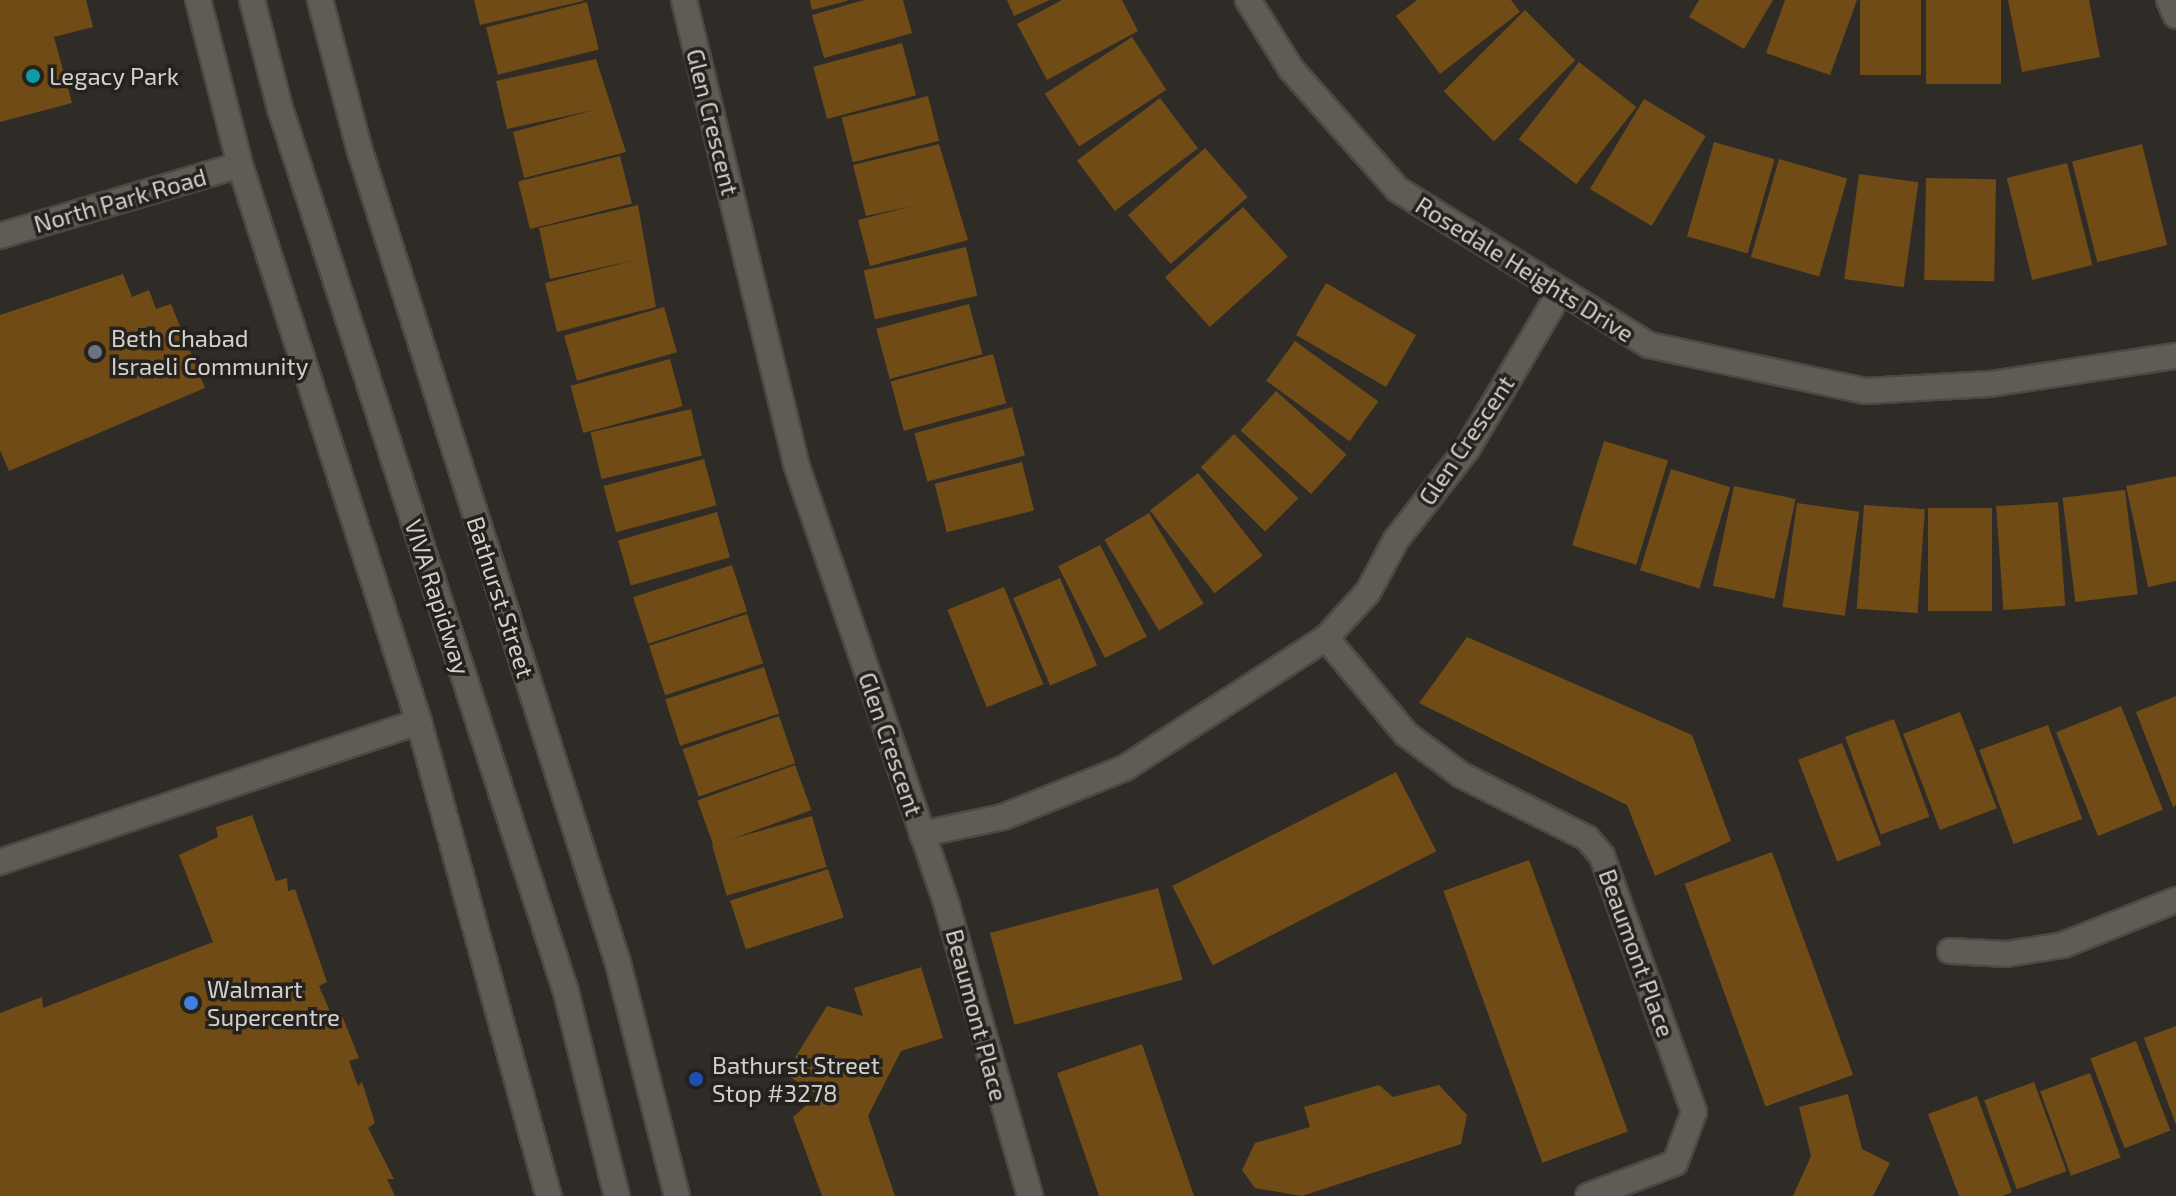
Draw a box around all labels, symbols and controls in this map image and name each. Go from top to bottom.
street label: Glen Crescent [681,46,745,198]
place label: Legacy Park [49,62,179,90]
marker: Legacy Park [24,67,42,85]
street label: North Park Road [30,162,210,238]
street label: Rosedale Heights Drive [1411,190,1639,348]
place label: Beth Chabad Israeli Community [111,324,308,380]
marker: Beth Chabad Israeli Community [86,343,104,361]
street label: Glen Crescent [1412,370,1520,510]
street label: Bathurst Street [461,513,541,681]
street label: VIVA Rapidway [399,515,477,679]
street label: Glen Crescent [853,668,929,820]
street label: Beaumont Place [1593,865,1681,1041]
street label: Beaumont Place [940,926,1014,1104]
place label: Walmart Supercentre [207,975,340,1031]
marker: Walmart Supercentre [182,994,200,1012]
place label: Bathurst Street Stop #3278 [712,1051,880,1107]
marker: Bathurst Street Stop #3278 [687,1070,705,1088]

